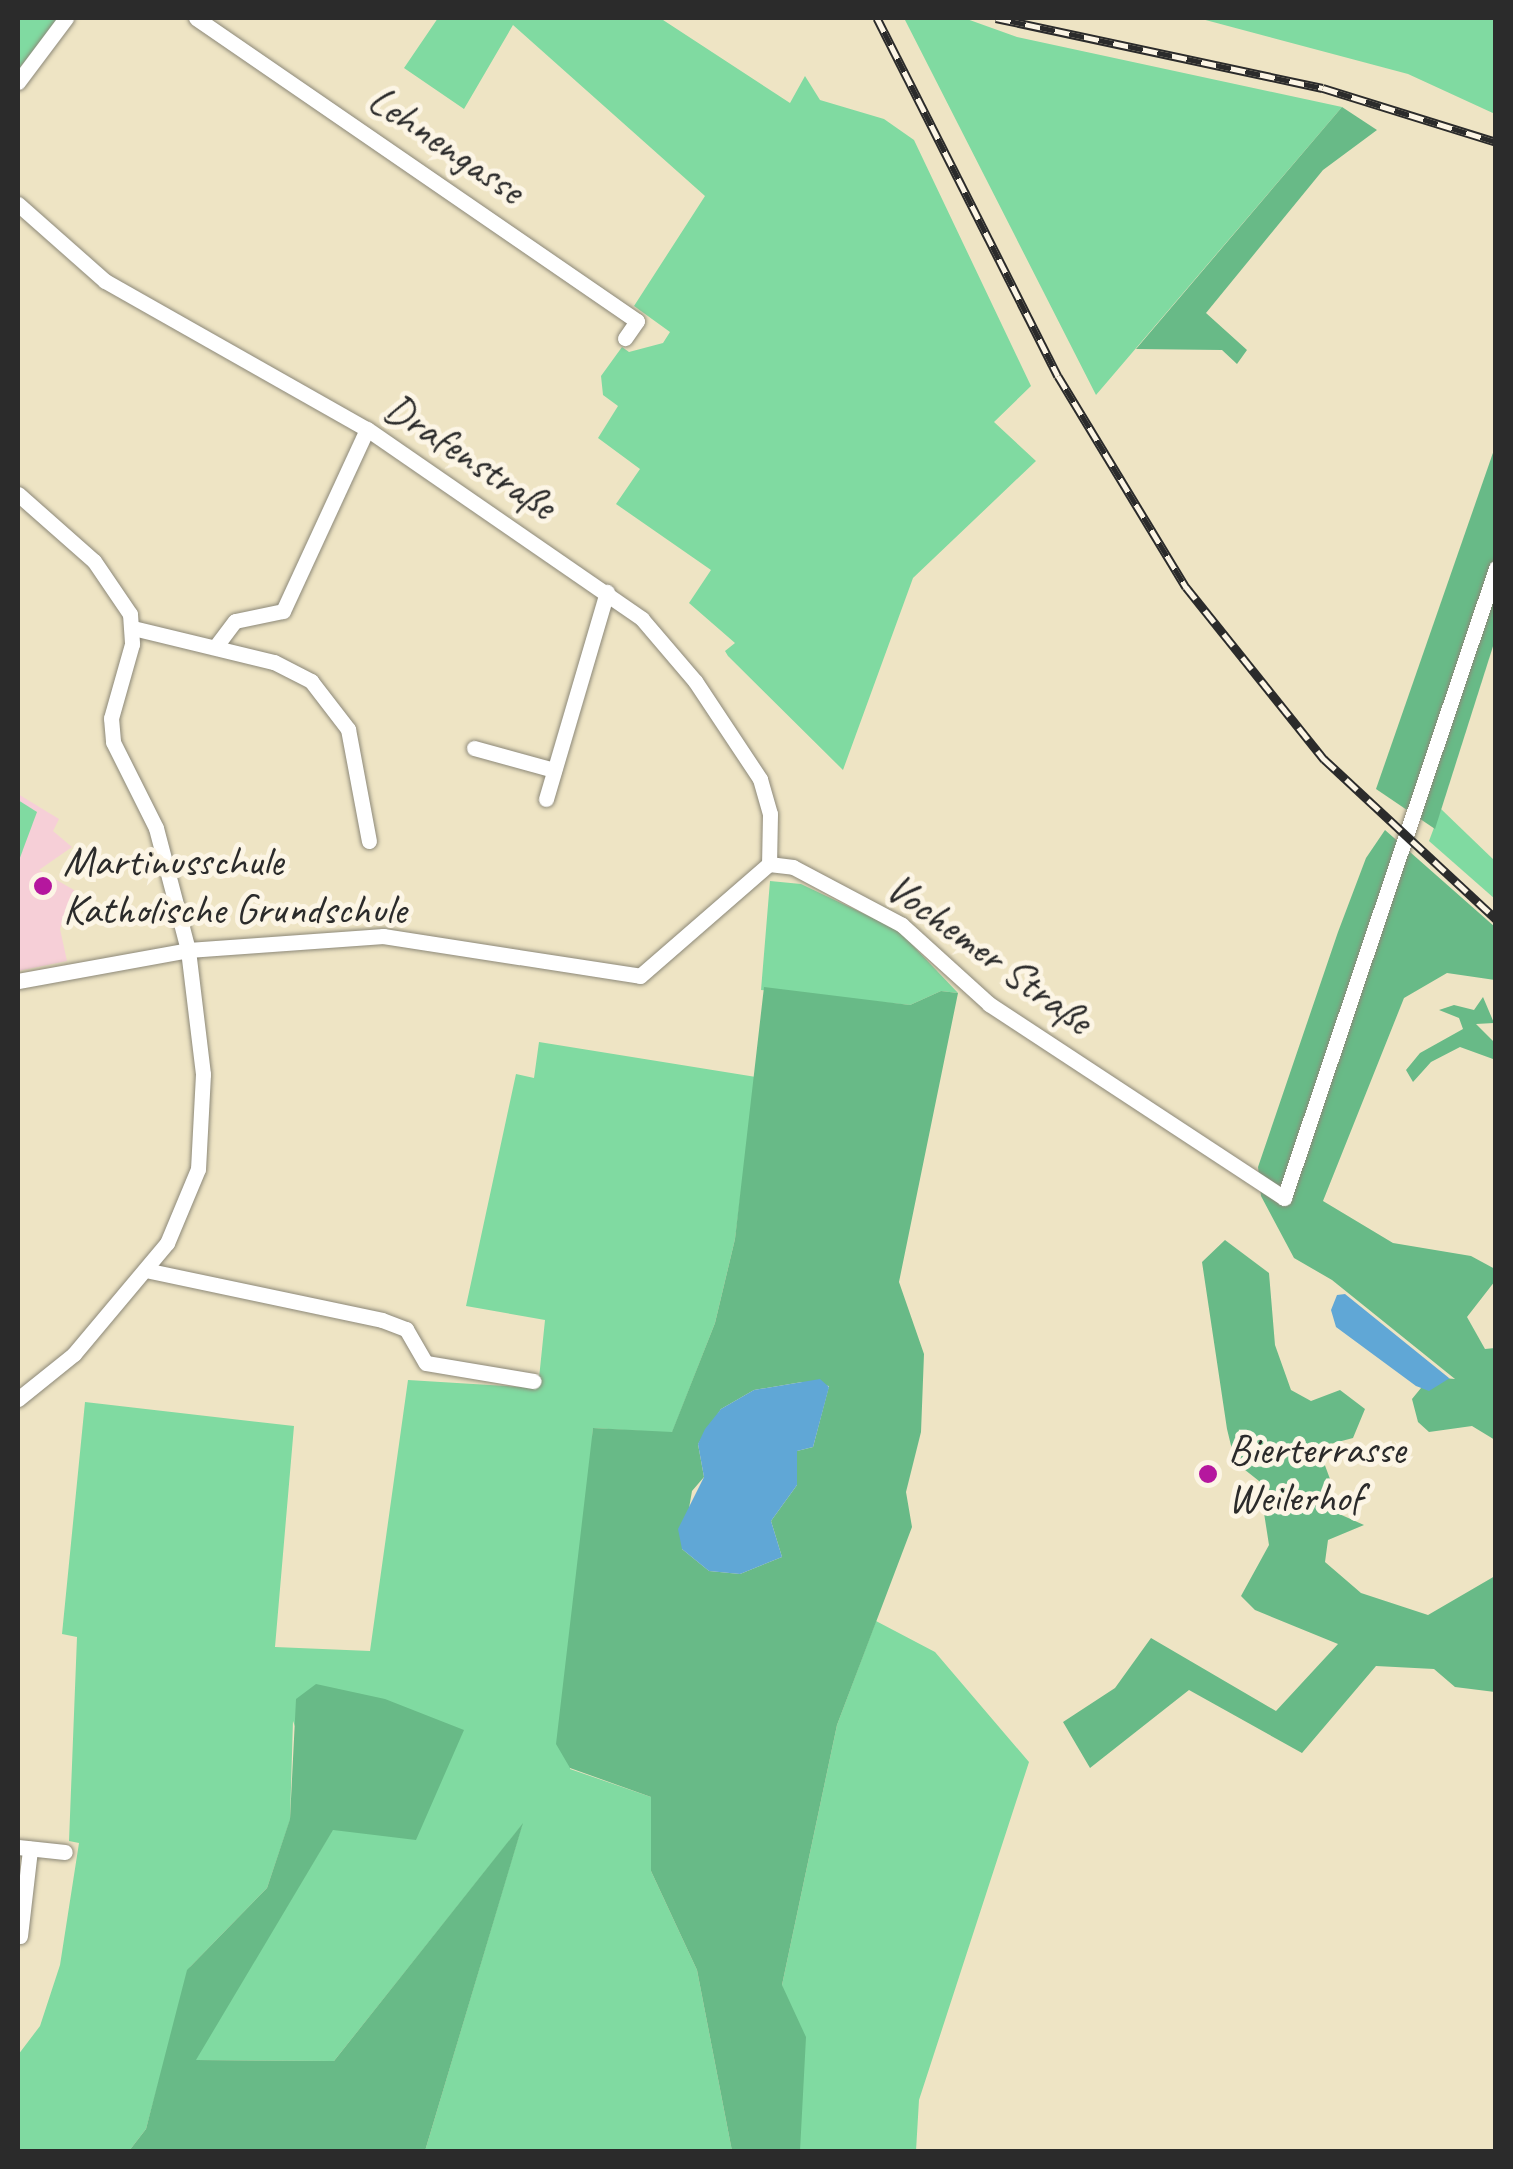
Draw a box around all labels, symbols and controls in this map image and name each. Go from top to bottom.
street label: Lehnengasse [359,75,533,215]
street label: Drafenstraße [375,383,565,531]
place label: Martinusschule Katholische Grundschule [63,837,406,936]
street label: Vochemer Straße [876,862,1102,1046]
marker: Martinusschule Katholische Grundschule [32,875,54,897]
place label: Bierterrasse Weilerhof [1228,1425,1405,1524]
marker: Bierterrasse Weilerhof [1197,1463,1219,1485]

